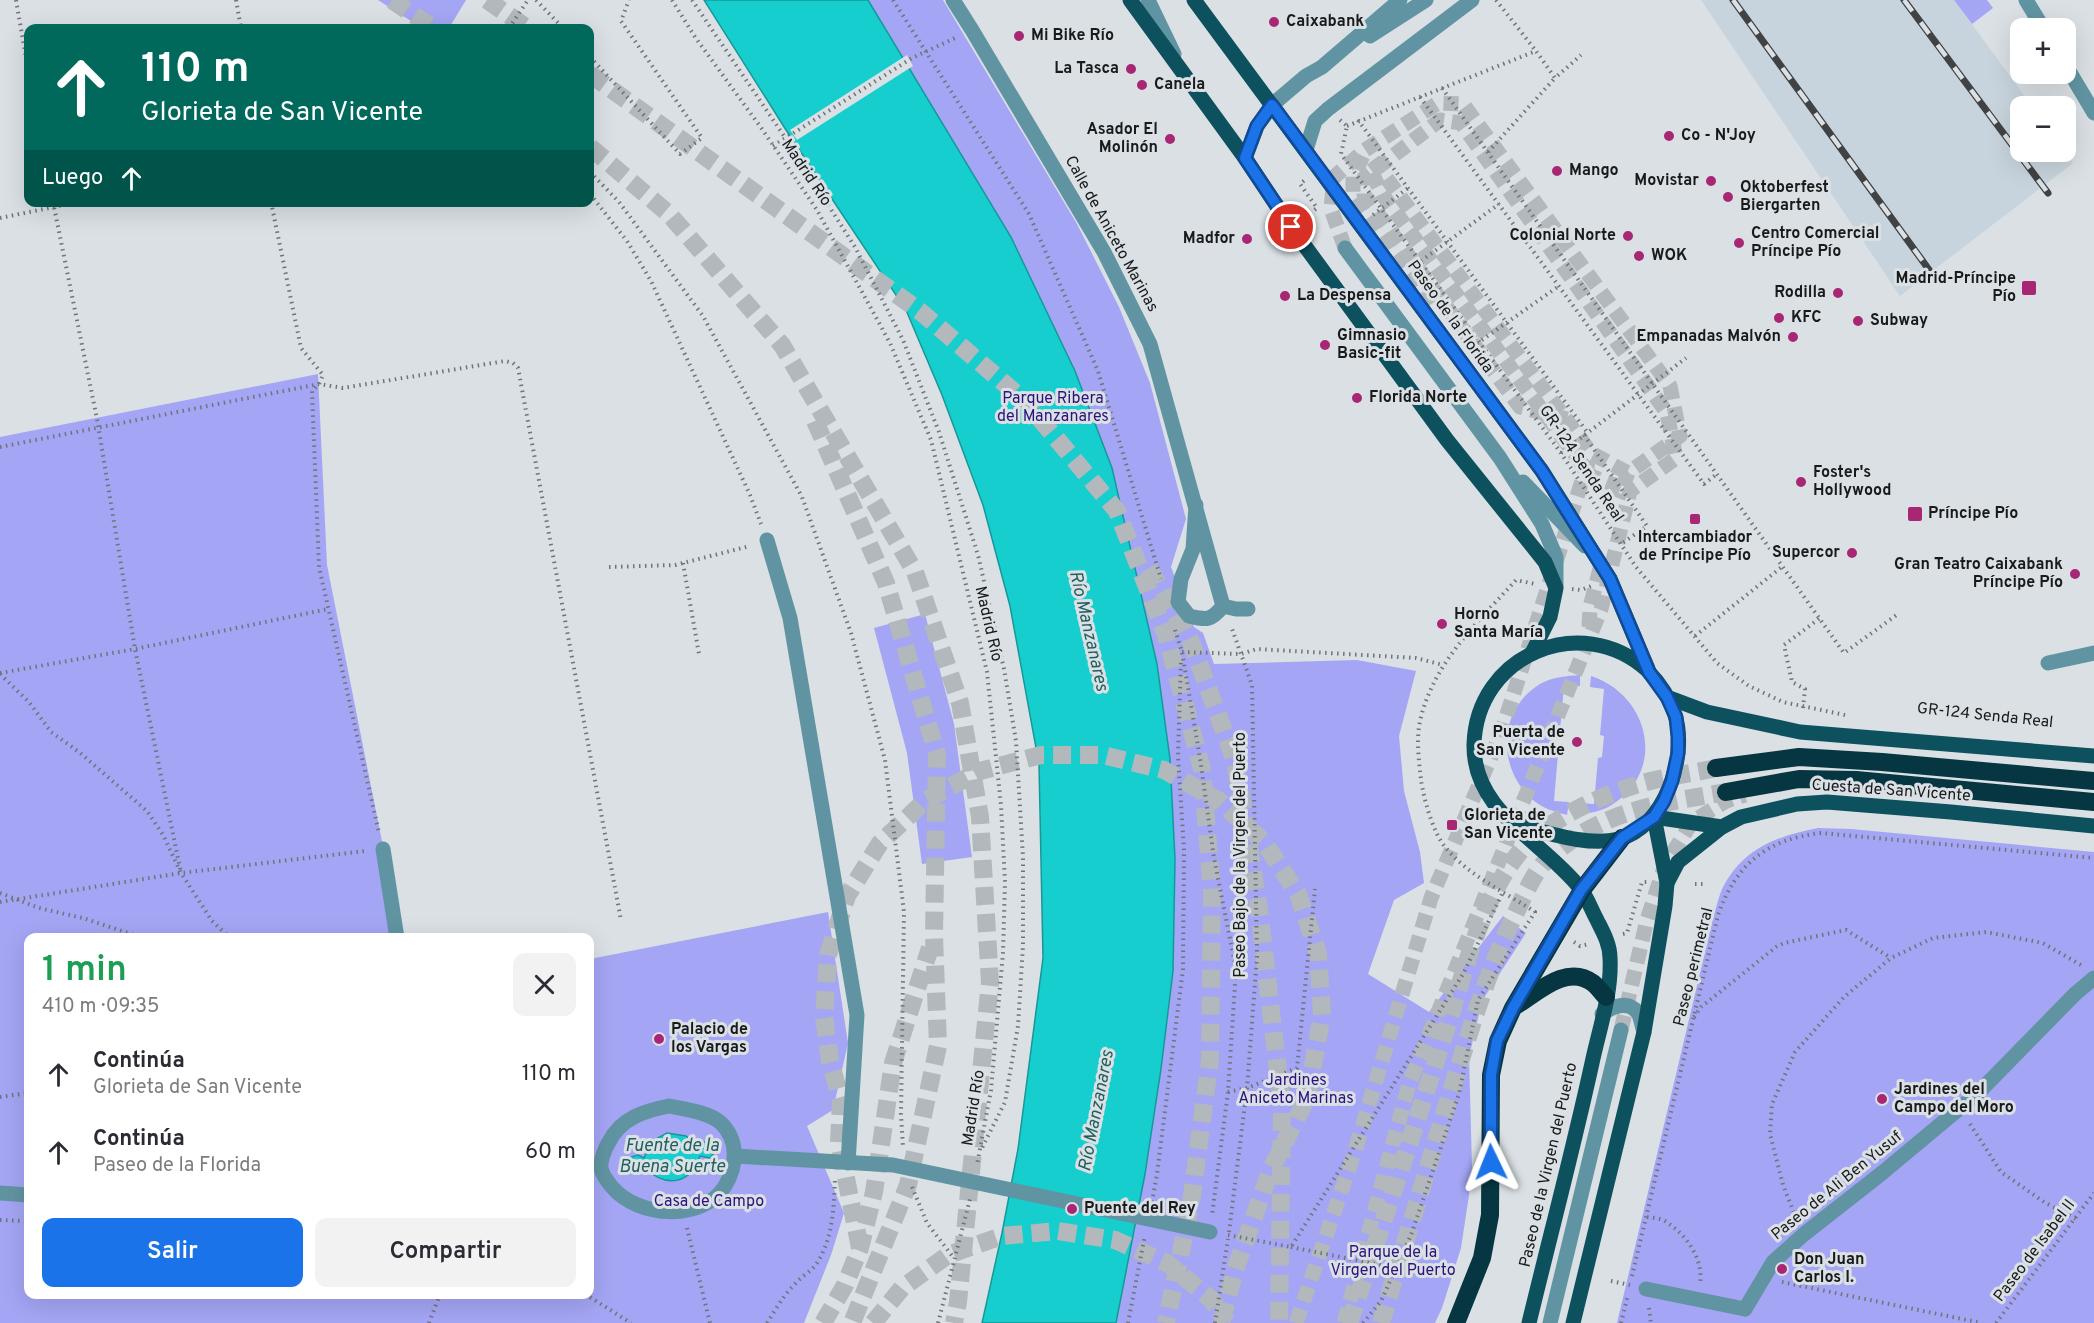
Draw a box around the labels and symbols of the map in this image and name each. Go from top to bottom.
place label: Caixabank [1286,12,1364,32]
marker: Caixabank [1267,15,1281,29]
place label: Mi Bike Río [1031,26,1114,46]
marker: Mi Bike Río [1012,29,1026,43]
place label: La Tasca [1054,59,1119,79]
marker: La Tasca [1124,62,1138,76]
place label: Canela [1154,75,1205,95]
marker: Canela [1135,78,1149,92]
place label: Asador El Molinón [1087,120,1158,158]
place label: Co - N'Joy [1681,126,1756,146]
marker: Co - N'Joy [1662,129,1676,143]
marker: Asador El Molinón [1163,132,1177,146]
street label: Madrid Río [776,136,836,210]
street label: Calle de Aniceto Marinas [1060,152,1162,316]
place label: Mango [1569,161,1619,181]
marker: Mango [1550,164,1564,178]
place label: Movistar [1634,171,1699,191]
marker: Movistar [1704,174,1718,188]
place label: Oktoberfest Biergarten [1740,178,1829,216]
marker: Oktoberfest Biergarten [1721,190,1735,204]
pin [1265,201,1316,252]
place label: Centro Comercial Príncipe Pío [1751,224,1879,262]
place label: Colonial Norte [1509,226,1616,246]
place label: Madfor [1183,229,1235,249]
marker: Colonial Norte [1621,229,1635,243]
marker: Madfor [1240,232,1254,246]
marker: Centro Comercial Príncipe Pío [1732,236,1746,250]
place label: WOK [1651,246,1687,266]
marker: WOK [1632,249,1646,263]
street label: Paseo de la Florida [1402,257,1498,377]
place label: Madrid-Príncipe Pío [1896,269,2016,307]
marker: Madrid-Príncipe Pío [2020,279,2038,297]
place label: Rodilla [1774,283,1826,303]
place label: La Despensa [1297,286,1391,306]
marker: Rodilla [1831,286,1845,300]
marker: La Despensa [1278,289,1292,303]
place label: KFC [1791,308,1821,328]
marker: KFC [1772,311,1786,325]
place label: Subway [1870,311,1928,331]
marker: Subway [1851,314,1865,328]
place label: Gimnasio Basic-fit [1337,326,1406,364]
place label: Empanadas Malvón [1636,327,1781,347]
marker: Empanadas Malvón [1786,330,1800,344]
marker: Gimnasio Basic-fit [1318,338,1332,352]
place label: Florida Norte [1369,388,1467,408]
park label: Parque Ribera del Manzanares [997,389,1109,427]
marker: Florida Norte [1350,391,1364,405]
street label: GR-124 Senda Real [1534,402,1628,526]
place label: Foster's Hollywood [1813,463,1891,501]
marker: Foster's Hollywood [1794,475,1808,489]
place label: Príncipe Pío [1928,504,2018,524]
marker: Príncipe Pío [1906,505,1924,523]
marker: Intercambiador de Príncipe Pío [1688,512,1702,526]
place label: Intercambiador de Príncipe Pío [1638,528,1753,566]
place label: Supercor [1772,543,1840,563]
marker: Supercor [1845,546,1859,560]
place label: Gran Teatro Caixabank Príncipe Pío [1894,555,2063,593]
marker: Gran Teatro Caixabank Príncipe Pío [2068,567,2082,581]
water label: Río Manzanares [1063,569,1113,694]
street label: Madrid Río [970,584,1006,664]
place label: Horno Santa María [1454,605,1543,643]
marker: Horno Santa María [1435,617,1449,631]
street label: GR-124 Senda Real [1916,699,2054,733]
place label: Puerta de San Vicente [1476,723,1565,761]
street label: Paseo Bajo de la Virgen del Puerto [1231,732,1251,978]
marker: Puerta de San Vicente [1570,735,1584,749]
street label: Cuesta de San Vicente [1811,775,1971,807]
place label: Glorieta de San Vicente [1464,806,1553,844]
marker: Glorieta de San Vicente [1445,818,1459,832]
street label: Paseo perimetral [1670,906,1718,1028]
place label: Palacio de los Vargas [671,1020,748,1058]
marker: Palacio de los Vargas [652,1032,666,1046]
water label: Río Manzanares [1074,1048,1120,1173]
street label: Paseo de la Virgen del Puerto [1516,1061,1582,1269]
street label: Madrid Río [958,1069,990,1147]
park label: Jardines Aniceto Marinas [1238,1071,1354,1109]
place label: Jardines del Campo del Moro [1894,1080,2014,1118]
marker: Jardines del Campo del Moro [1875,1092,1889,1106]
street label: Paseo de Ali Ben Yusuf [1768,1127,1907,1245]
position arrow [1459,1130,1523,1194]
water label: Fuente de la Buena Suerte [619,1135,726,1179]
park label: Casa de Campo [654,1192,764,1212]
street label: Paseo de Isabel II [1990,1196,2080,1306]
place label: Puente del Rey [1084,1199,1196,1219]
marker: Puente del Rey [1065,1202,1079,1216]
park label: Parque de la Virgen del Puerto [1330,1243,1456,1281]
place label: Don Juan Carlos I. [1794,1250,1864,1288]
marker: Don Juan Carlos I. [1775,1262,1789,1276]

